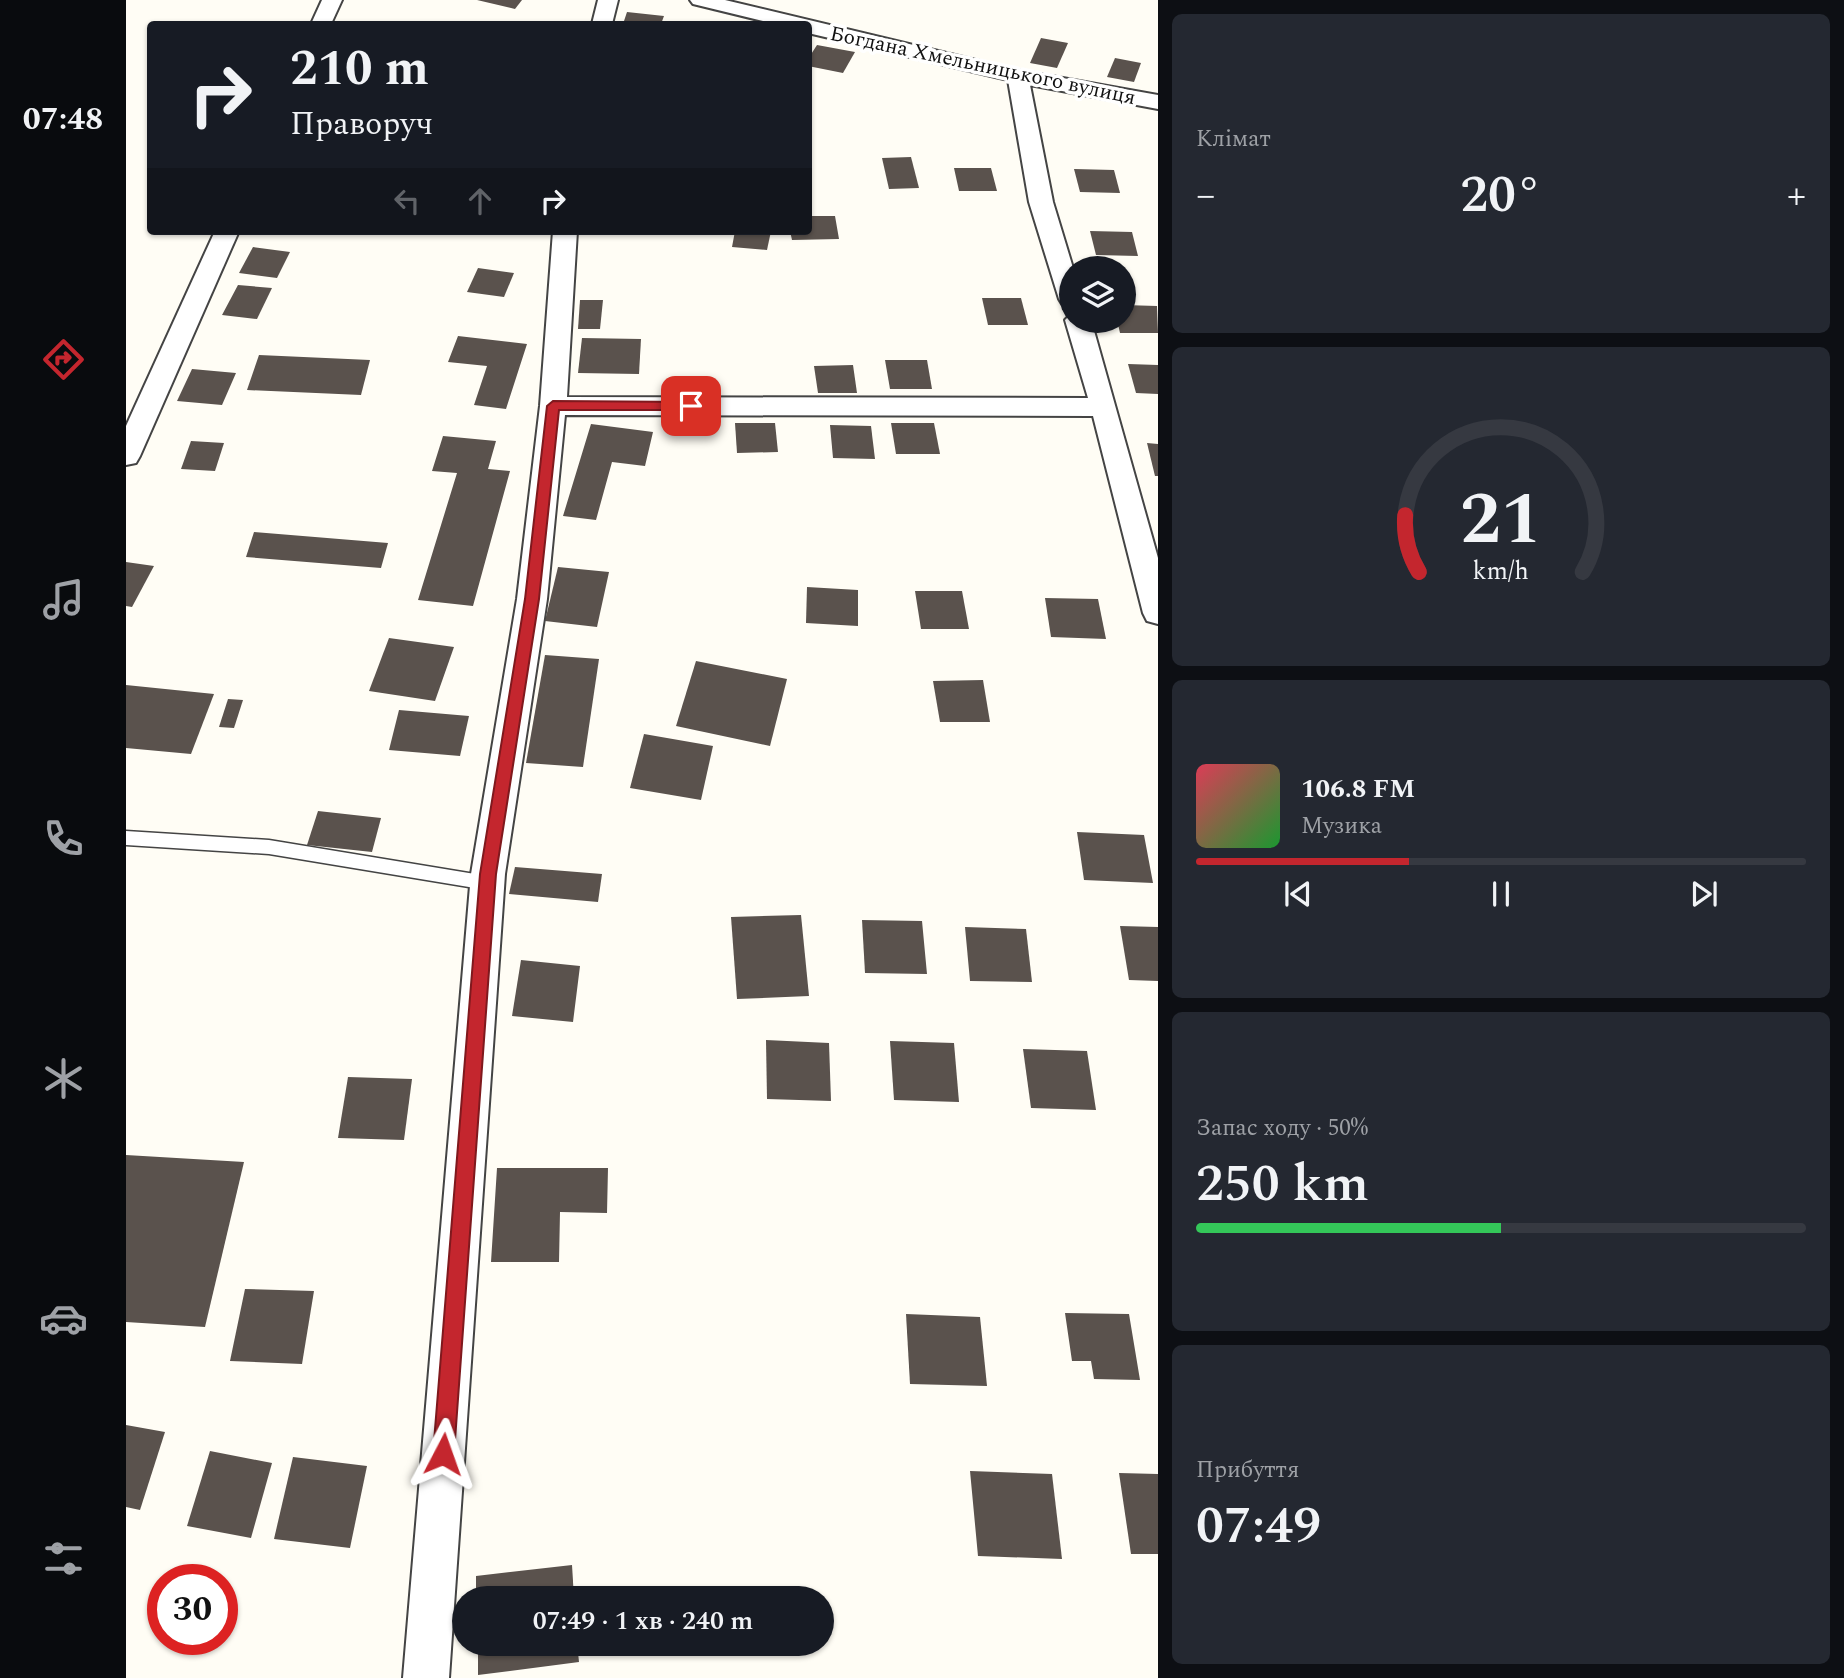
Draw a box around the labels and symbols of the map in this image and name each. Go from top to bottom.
street label: Богдана Хмельницького вулиця [827,18,1139,114]
pin [661,376,721,436]
position arrow [406,1417,480,1491]
speed limit sign: 30 [147,1564,238,1655]

